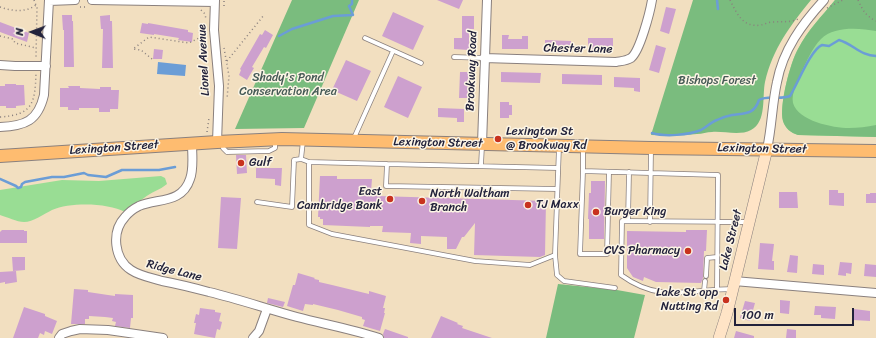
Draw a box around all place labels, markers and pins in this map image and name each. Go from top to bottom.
place label: Lexington St @ Brookway Rd [506,125,587,153]
marker: Lexington St @ Brookway Rd [493,134,503,144]
place label: Gulf [249,156,272,170]
marker: Gulf [236,158,246,168]
place label: East Cambridge Bank [297,185,382,213]
place label: North Waltham Branch [430,187,509,215]
marker: East Cambridge Bank [385,194,395,204]
marker: North Waltham Branch [417,196,427,206]
place label: TJ Maxx [536,198,579,212]
marker: TJ Maxx [523,200,533,210]
place label: Burger King [604,205,666,219]
marker: Burger King [591,207,601,217]
place label: CVS Pharmacy [604,244,680,258]
marker: CVS Pharmacy [683,246,693,256]
place label: Lake St opp Nutting Rd [656,286,718,314]
marker: Lake St opp Nutting Rd [721,295,731,305]

